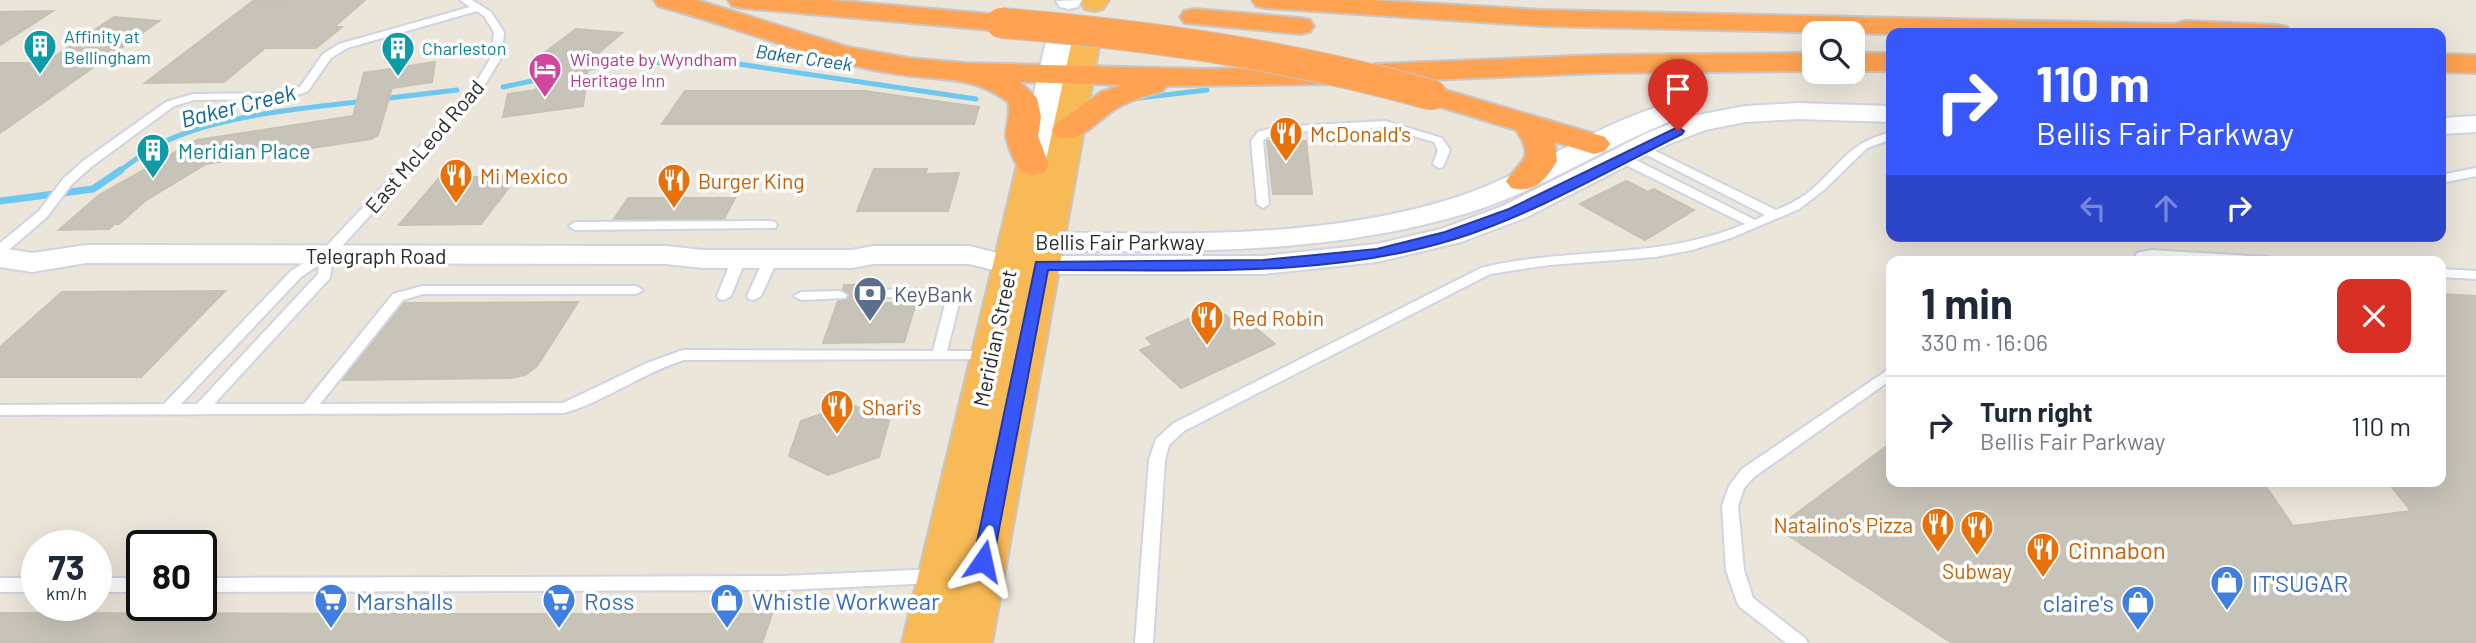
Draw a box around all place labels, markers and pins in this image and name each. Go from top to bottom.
place label: Affinity at Bellingham [64,25,151,68]
building icon: Affinity at Bellingham [21,27,59,76]
building icon: Charleston [379,29,417,78]
place label: Charleston [422,37,506,59]
place label: Wingate by Wyndham Heritage Inn [570,48,737,91]
hotel icon: Wingate by Wyndham Heritage Inn [526,50,564,99]
pin [1648,59,1708,131]
restaurant icon: McDonald's [1267,114,1305,163]
place label: McDonald's [1310,121,1411,146]
building icon: Meridian Place [134,131,172,180]
place label: Meridian Place [178,138,310,163]
restaurant icon: Mi Mexico [437,156,475,205]
restaurant icon: Burger King [655,161,693,210]
place label: Mi Mexico [480,163,568,188]
place label: Burger King [698,168,805,193]
bank icon: KeyBank [851,274,889,323]
place label: KeyBank [894,281,973,306]
restaurant icon: Red Robin [1188,298,1226,347]
place label: Red Robin [1232,305,1324,330]
restaurant icon: Shari's [818,387,856,436]
place label: Shari's [862,394,922,419]
restaurant icon: Natalino's Pizza [1919,505,1957,554]
restaurant icon: Subway [1958,508,1996,557]
place label: Natalino's Pizza [1774,512,1913,537]
restaurant icon: Cinnabon [2024,530,2062,579]
place label: Cinnabon [2068,535,2166,564]
place label: Subway [1942,558,2012,583]
shop icon: IT'SUGAR [2208,563,2246,612]
place label: IT'SUGAR [2252,568,2348,597]
supermarket icon: Marshalls [312,581,350,630]
supermarket icon: Ross [540,581,578,630]
shop icon: Whistle Workwear [708,581,746,630]
shop icon: claire's [2119,583,2157,632]
place label: Marshalls [356,586,453,615]
place label: Ross [584,586,634,615]
place label: Whistle Workwear [752,586,940,615]
place label: claire's [2043,588,2114,617]

